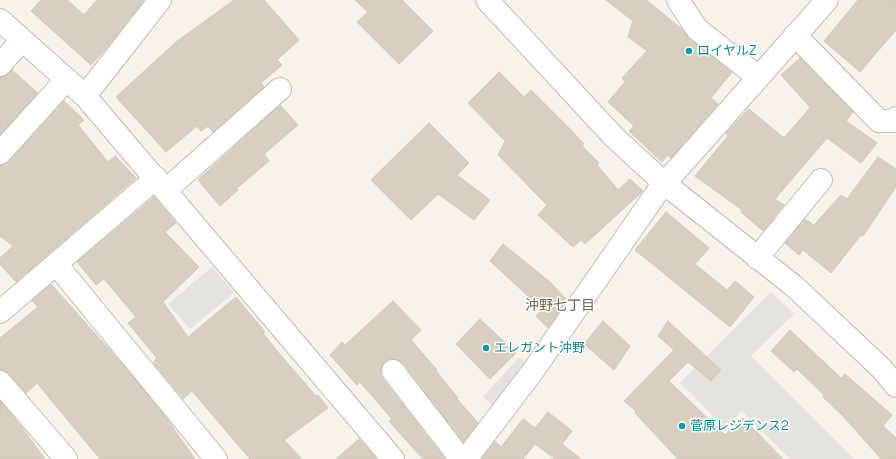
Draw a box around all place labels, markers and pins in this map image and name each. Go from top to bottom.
place label: ロイヤルZ [697,43,757,59]
marker: ロイヤルZ [684,46,694,56]
place label: エレガント沖野 [494,340,585,356]
marker: エレガント沖野 [481,343,491,353]
place label: 菅原レジデンス2 [690,418,789,434]
marker: 菅原レジデンス2 [677,421,687,431]

